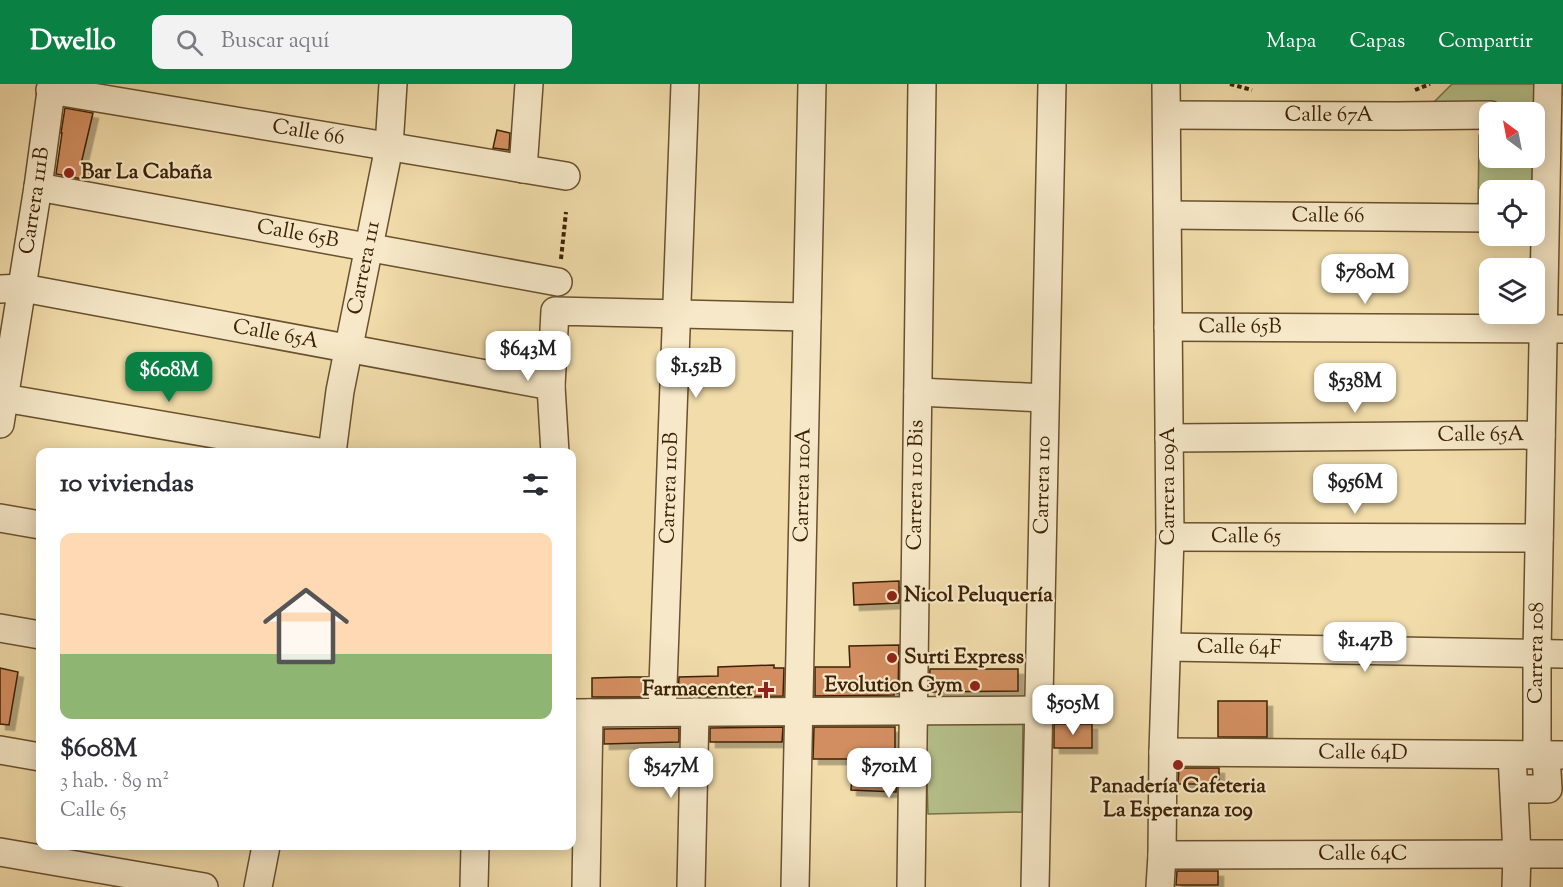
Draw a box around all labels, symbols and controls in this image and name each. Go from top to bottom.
search box [152,15,572,69]
text: Dwello [30,22,116,62]
icon: search [173,26,206,59]
text: Buscar aquí [221,26,330,58]
text: Mapa [1266,27,1316,57]
text: Capas [1349,27,1405,57]
text: Compartir [1438,27,1533,57]
street label: Calle 67A [1285,101,1373,131]
north arrow [1479,102,1545,168]
map controls [1479,102,1545,324]
street label: Calle 66 [270,112,347,154]
street label: Carrera 111B [12,145,58,257]
place label: Bar La Cabaña [81,158,212,188]
marker: Bar La Cabaña [62,166,76,180]
button: locate [1479,180,1545,246]
street label: Calle 66 [1291,201,1365,232]
street label: Calle 65B [254,212,341,257]
street label: Carrera 111 [341,218,389,318]
pin: $780M [1323,254,1407,305]
button: layers [1479,258,1545,324]
text: $780M [1335,259,1395,288]
street label: Calle 65A [230,312,321,358]
street label: Calle 65B [1198,312,1282,343]
pin: $643M [486,331,570,382]
text: $643M [500,336,556,365]
pin: $1.52B [647,348,745,399]
pin: $608M [127,352,211,403]
text: $1.52B [670,353,722,382]
text: $608M [139,357,199,386]
pin: $538M [1313,363,1397,414]
text: $538M [1328,368,1382,397]
street label: Carrera 110 Bis [901,419,932,551]
street label: Calle 65A [1437,420,1525,451]
street label: Carrera 110A [787,427,820,543]
street label: Carrera 109A [1154,427,1184,545]
street label: Carrera 110B [653,432,687,545]
street label: Carrera 110 [1027,435,1060,535]
pin: $956M [1313,464,1397,515]
text: 10 viviendas [60,466,194,503]
icon: filters [519,468,552,501]
text: $956M [1327,469,1383,498]
street label: Calle 65 [1211,522,1281,552]
icon: home [252,572,360,680]
place label: Nicol Peluquería [904,581,1053,611]
marker: Nicol Peluquería [885,589,899,603]
street label: Carrera 108 [1522,602,1553,704]
pin: $1.47B [1316,622,1414,673]
text: $1.47B [1337,627,1393,656]
street label: Calle 64F [1197,633,1282,664]
place label: Surti Express [904,643,1024,673]
marker: Surti Express [885,651,899,665]
place label: Evolution Gym [824,671,964,701]
place label: Farmacenter [642,675,754,705]
marker: Evolution Gym [968,679,982,693]
marker: Farmacenter [759,683,773,697]
pin: $505M [1031,685,1115,736]
text: $505M [1046,690,1100,719]
text: $608M [60,731,137,768]
street label: Calle 64D [1318,738,1408,769]
pin: $547M [629,748,713,799]
pin: $701M [847,748,931,799]
text: $547M [643,753,699,782]
text: $701M [861,753,917,782]
marker: Panadería Cafeteria La Esperanza 109 [1171,758,1185,772]
text: 3 hab. · 89 m² [60,768,169,797]
place label: Panadería Cafeteria La Esperanza 109 [1090,772,1266,826]
text: Calle 65 [60,797,126,826]
street label: Calle 64C [1318,839,1408,870]

